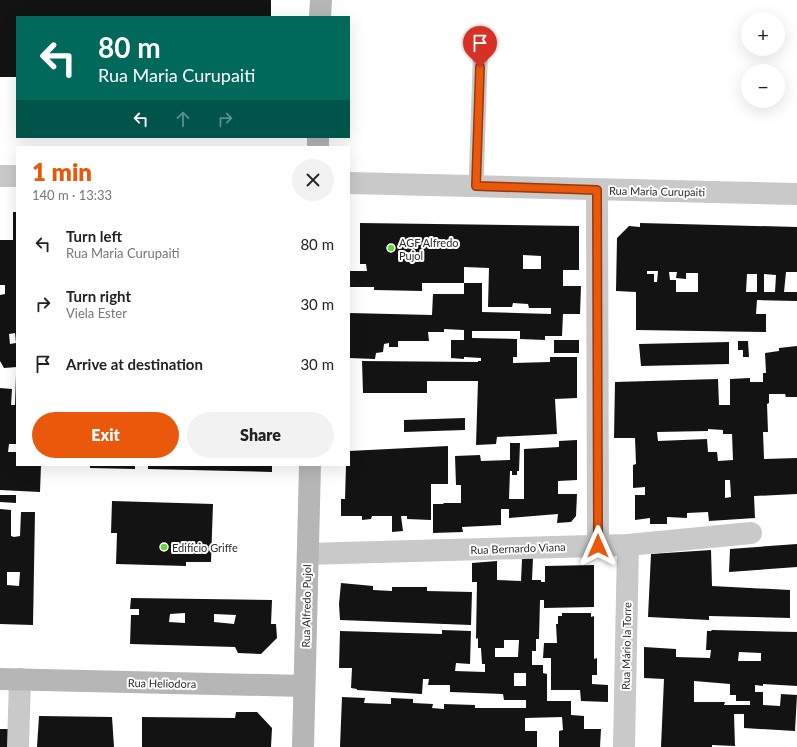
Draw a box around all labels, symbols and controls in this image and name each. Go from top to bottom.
map controls [741,12,785,108]
button: + [741,12,785,56]
pin [463,26,497,67]
text: 80 m [98,30,161,64]
icon: left [32,32,84,84]
icon: arrive [469,32,491,54]
text: Rua Maria Curupaiti [98,64,255,86]
button: − [741,64,785,108]
icon: left [130,108,152,130]
icon: ahead [172,108,194,130]
icon: right [214,108,236,130]
text: 1 min [32,157,92,186]
button: close [292,159,334,201]
street label: Rua Maria Curupaiti [609,184,705,198]
text: 140 m · 13:33 [32,187,112,203]
text: Turn left [66,227,122,245]
icon: left [32,233,54,255]
text: 80 m [300,235,334,253]
place label: AGF Alfredo Pujol [399,236,459,262]
marker: AGF Alfredo Pujol [386,243,396,253]
text: Rua Maria Curupaiti [66,245,180,261]
text: Turn right [66,287,131,305]
icon: right [32,293,54,315]
text: 30 m [300,295,334,313]
text: Viela Ester [66,305,127,321]
icon: arrive [32,353,54,375]
text: Arrive at destination [66,355,203,373]
text: 30 m [300,355,334,373]
button: Exit [32,412,179,458]
button: Share [187,412,334,458]
position arrow [577,525,619,567]
street label: Rua Bernardo Viana [470,540,566,556]
place label: Edifício Griffe [172,541,238,554]
marker: Edifício Griffe [159,542,169,552]
street label: Rua Alfredo Pujol [299,564,313,648]
street label: Rua Mário la Torre [619,602,633,690]
street label: Rua Heliodora [128,676,196,690]

